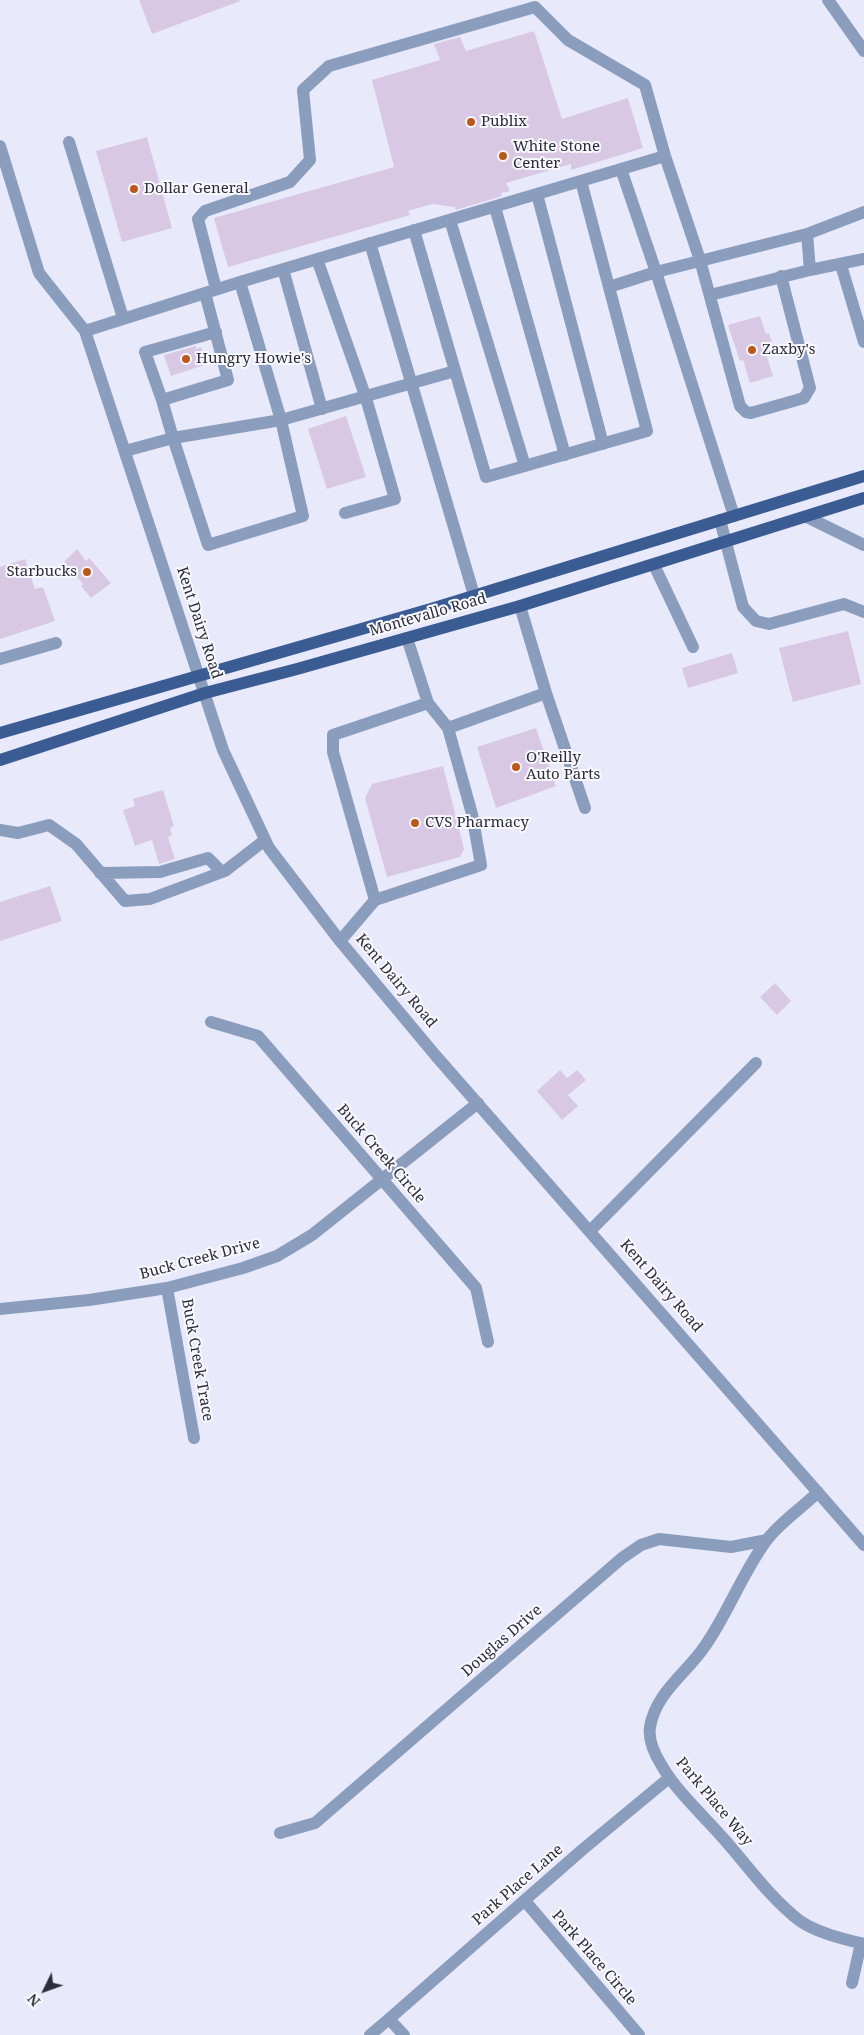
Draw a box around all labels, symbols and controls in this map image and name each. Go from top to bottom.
place label: Publix [481,113,527,131]
marker: Publix [465,116,477,128]
place label: White Stone Center [513,138,600,173]
marker: White Stone Center [497,150,509,162]
place label: Dollar General [144,180,249,198]
marker: Dollar General [128,183,140,195]
place label: Zaxby's [762,341,815,359]
marker: Zaxby's [746,344,758,356]
place label: Hungry Howie's [196,350,311,368]
marker: Hungry Howie's [180,353,192,365]
place label: Starbucks [6,563,77,581]
street label: Kent Dairy Road [172,565,226,681]
marker: Starbucks [81,566,93,578]
street label: Montevallo Road [367,590,489,640]
place label: O'Reilly Auto Parts [526,749,600,784]
marker: O'Reilly Auto Parts [510,761,522,773]
place label: CVS Pharmacy [425,814,529,832]
marker: CVS Pharmacy [409,817,421,829]
street label: Kent Dairy Road [352,930,440,1032]
street label: Buck Creek Circle [333,1101,429,1207]
street label: Buck Creek Drive [138,1234,262,1284]
street label: Kent Dairy Road [616,1236,706,1336]
street label: Buck Creek Trace [177,1297,217,1423]
street label: Douglas Drive [458,1601,546,1681]
street label: Park Place Way [672,1754,756,1850]
street label: Park Place Lane [469,1841,567,1929]
street label: Park Place Circle [548,1907,640,2009]
north arrow [20,1965,70,2015]
text: N [23,1990,44,2011]

